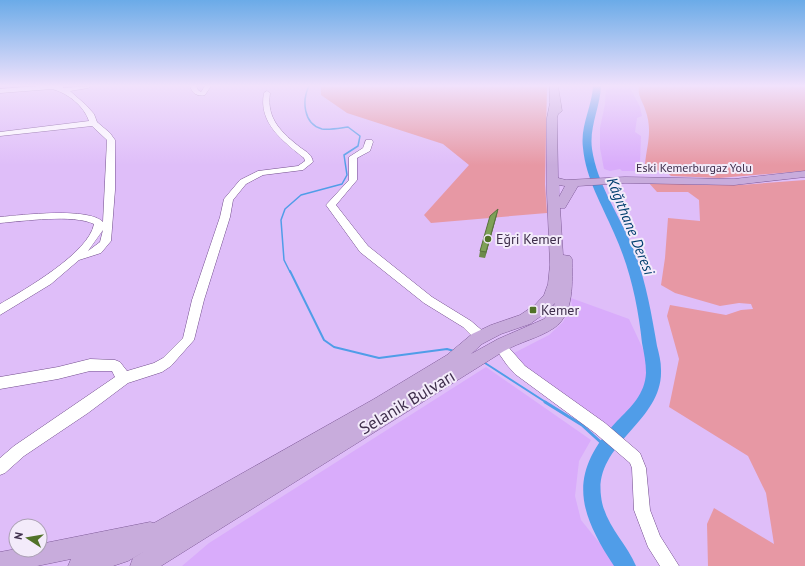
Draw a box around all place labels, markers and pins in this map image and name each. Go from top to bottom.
place label: Eğri Kemer [496,230,562,248]
marker: Eğri Kemer [483,234,493,244]
place label: Kemer [541,301,579,319]
marker: Kemer [528,305,538,315]

